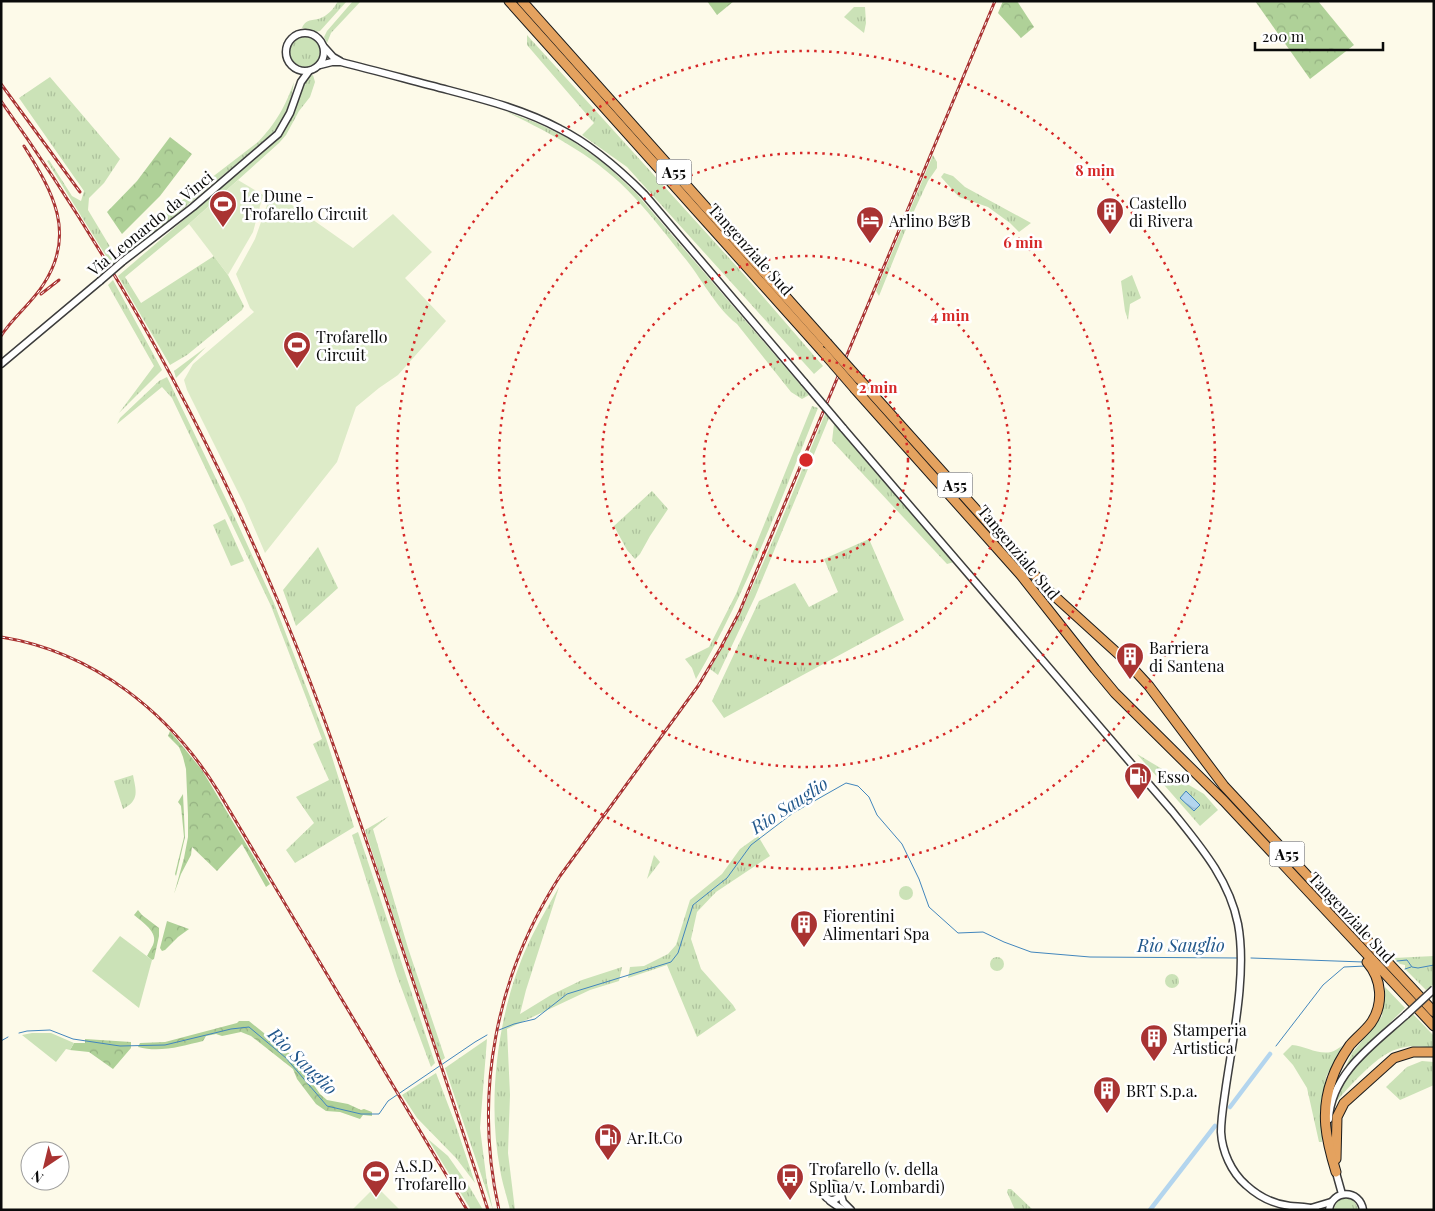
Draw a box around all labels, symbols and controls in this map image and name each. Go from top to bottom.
scale bar [1255,20,1382,52]
text: 200 m [1262,26,1305,46]
road number: A55 [656,160,692,184]
text: 8 min [1075,160,1115,180]
street label: Via Leonardo da Vinci [82,166,217,281]
place label: Le Dune - Trofarello Circuit [242,185,368,224]
sports icon: Le Dune - Trofarello Circuit [208,189,238,228]
place label: Castello di Rivera [1129,192,1193,231]
building icon: Castello di Rivera [1095,196,1125,235]
street label: Tangenziale Sud [704,198,798,300]
hotel icon: Arlino B&B [855,205,885,244]
place label: Arlino B&B [888,210,971,231]
text: 6 min [1003,232,1043,252]
text: 4 min [931,305,970,325]
place label: Trofarello Circuit [316,326,388,365]
sports icon: Trofarello Circuit [282,330,312,369]
text: 2 min [859,377,898,397]
centre of rings [797,451,815,469]
road number: A55 [938,472,972,498]
street label: Tangenziale Sud [973,500,1065,604]
place label: Barriera di Santena [1149,637,1224,676]
building icon: Barriera di Santena [1115,641,1145,680]
fuel station icon: Esso [1123,761,1153,800]
place label: Esso [1157,766,1190,787]
water label: Rio Sauglio [745,771,832,839]
road number: A55 [1270,842,1304,866]
street label: Tangenziale Sud [1304,867,1400,967]
place label: Fiorentini Alimentari Spa [822,905,930,944]
building icon: Fiorentini Alimentari Spa [789,909,819,948]
water label: Rio Sauglio [1136,933,1225,957]
place label: Stamperia Artistica [1172,1019,1247,1058]
water label: Rio Sauglio [262,1021,343,1100]
building icon: Stamperia Artistica [1139,1023,1169,1062]
building icon: BRT S.p.a. [1092,1075,1122,1114]
place label: BRT S.p.a. [1126,1080,1198,1101]
fuel station icon: Ar.It.Co [593,1122,623,1161]
place label: Ar.It.Co [626,1127,683,1148]
north arrow [20,1141,70,1191]
place label: A.S.D. Trofarello [394,1155,467,1194]
place label: Trofarello (v. della Splua/v. Lombardi) [809,1158,945,1197]
sports icon: A.S.D. Trofarello [361,1159,391,1198]
bus stop icon: Trofarello (v. della Splua/v. Lombardi) [775,1162,805,1201]
text: N [28,1166,47,1188]

